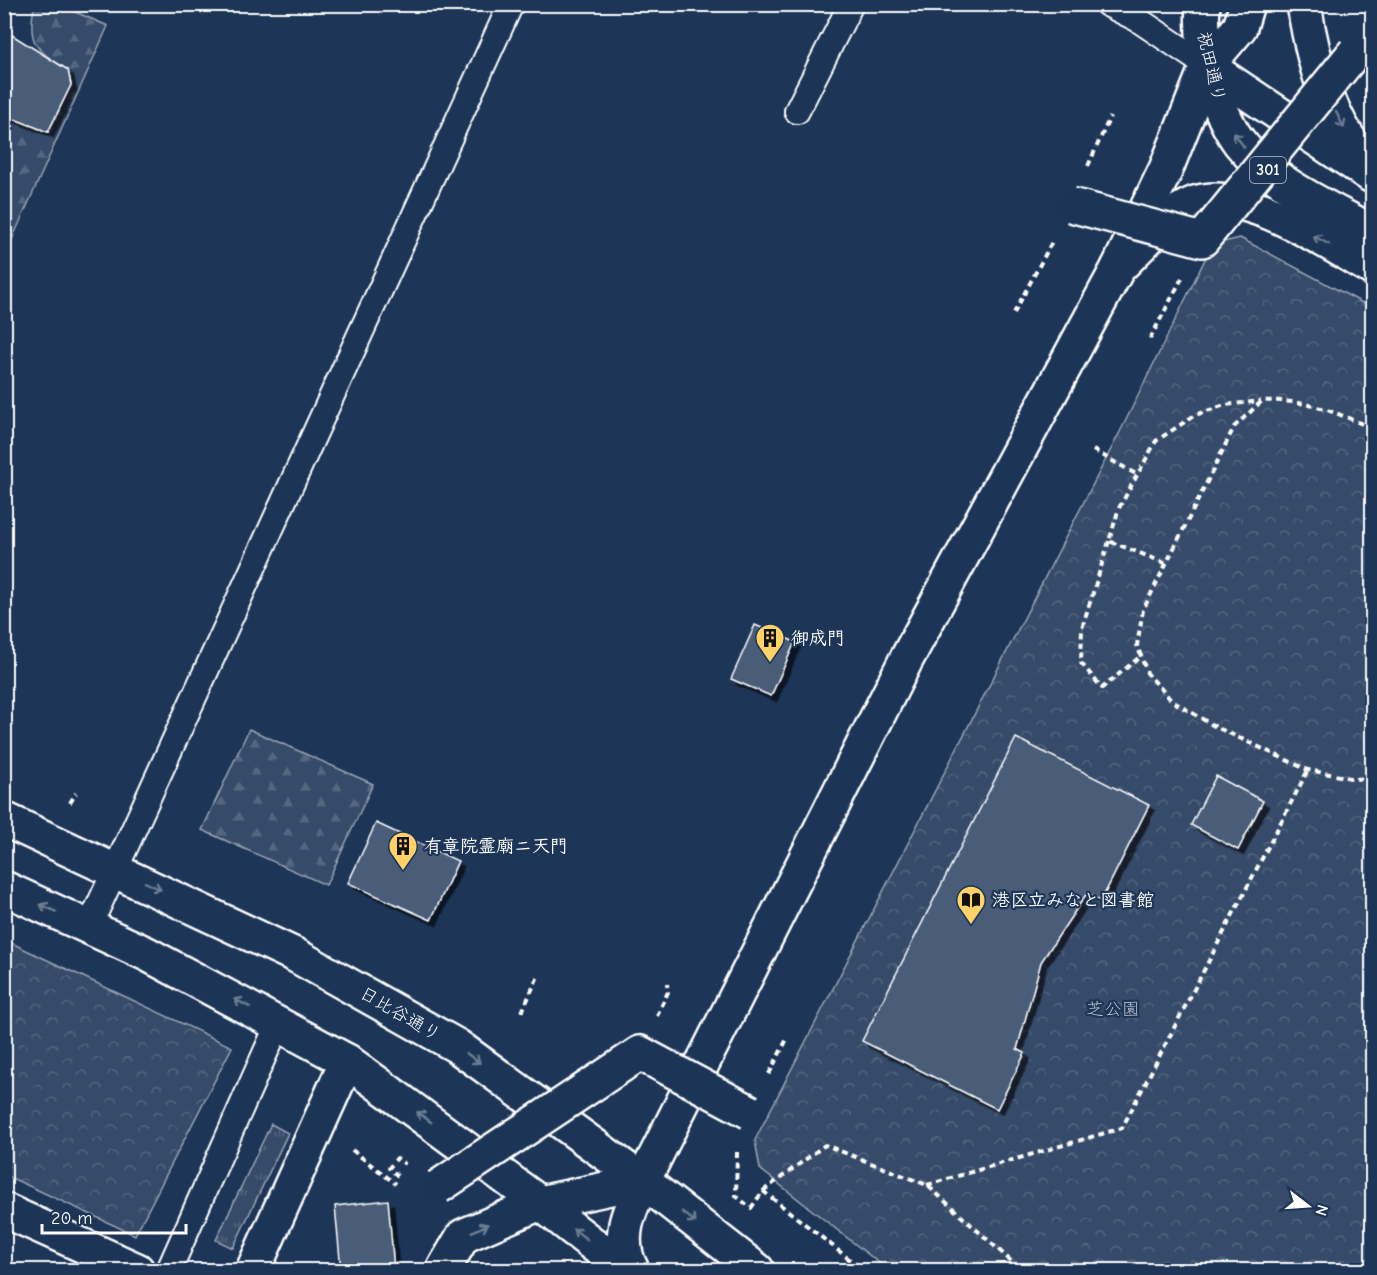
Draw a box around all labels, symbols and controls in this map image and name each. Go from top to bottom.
street label: 祝田通り [1193,30,1229,104]
one-way arrow [1334,111,1346,128]
one-way arrow [1233,133,1245,149]
road number: 301 [1250,157,1286,183]
one-way arrow [1313,234,1330,246]
building icon: 御成門 [754,622,786,664]
place label: 御成門 [791,628,845,649]
building icon: 有章院霊廟ニ天門 [387,830,419,872]
place label: 有章院霊廟ニ天門 [424,836,568,857]
one-way arrow [144,881,162,893]
library icon: 港区立みなと図書館 [955,884,987,926]
place label: 港区立みなと図書館 [992,890,1154,911]
one-way arrow [39,901,57,913]
street label: 日比谷通り [356,982,444,1046]
one-way arrow [233,997,251,1008]
park label: 芝公園 [1086,999,1140,1020]
one-way arrow [464,1052,480,1064]
one-way arrow [417,1111,433,1124]
north arrow [1278,1176,1338,1236]
scale bar [42,1197,186,1235]
text: N [1311,1202,1332,1218]
text: 20 m [51,1208,92,1229]
one-way arrow [681,1210,697,1223]
one-way arrow [470,1221,488,1233]
one-way arrow [572,1228,588,1241]

